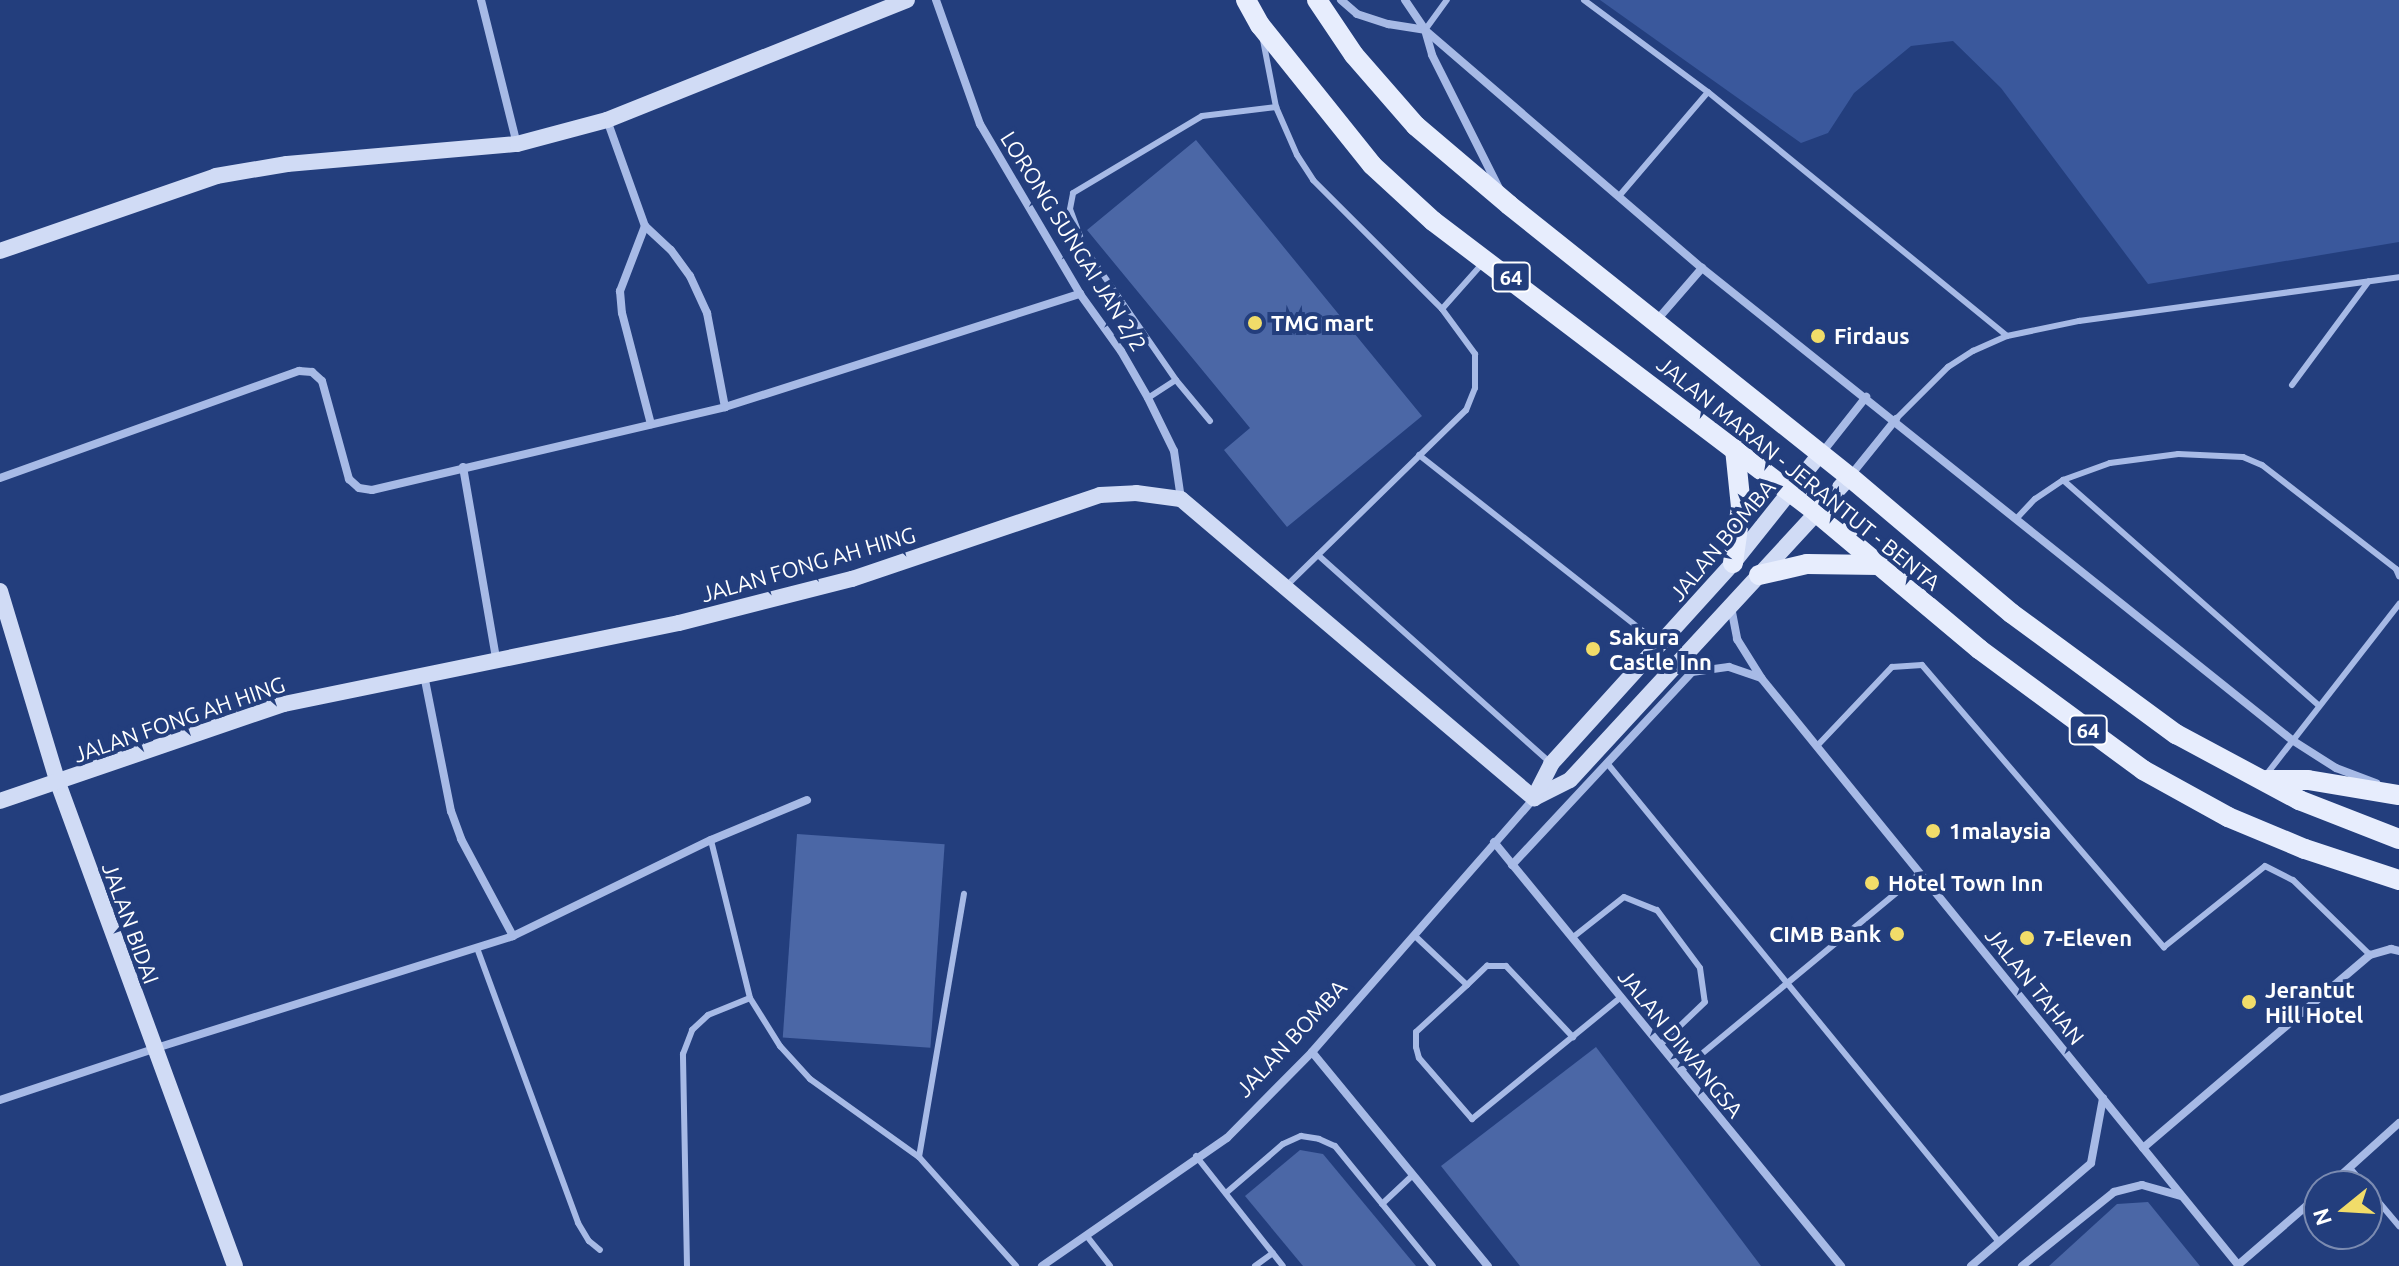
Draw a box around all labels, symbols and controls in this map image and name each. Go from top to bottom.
street label: LORONG SUNGAI JAN 2/2 [995,126,1153,356]
road number: 64 [1491,261,1531,293]
place label: TMG mart [1271,310,1374,336]
marker: TMG mart [1246,314,1264,332]
place label: Firdaus [1834,323,1910,349]
marker: Firdaus [1809,327,1827,345]
street label: JALAN MARAN - JERANTUT - BENTA [1652,350,1946,596]
street label: JALAN BOMBA [1664,474,1780,606]
street label: JALAN FONG AH HING [698,521,918,607]
place label: Sakura Castle Inn [1609,623,1712,674]
marker: Sakura Castle Inn [1584,640,1602,658]
street label: JALAN FONG AH HING [70,670,288,768]
road number: 64 [2068,714,2108,746]
place label: 1malaysia [1949,818,2051,844]
marker: 1malaysia [1924,822,1942,840]
street label: JALAN BIDAI [97,859,165,987]
place label: Hotel Town Inn [1888,870,2043,896]
marker: Hotel Town Inn [1863,874,1881,892]
place label: CIMB Bank [1769,921,1881,947]
street label: JALAN TAHAN [1980,922,2090,1050]
marker: CIMB Bank [1888,925,1906,943]
place label: 7-Eleven [2043,925,2132,951]
marker: 7-Eleven [2018,929,2036,947]
street label: JALAN DIWANGSA [1613,963,1749,1123]
street label: JALAN BOMBA [1230,974,1352,1102]
place label: Jerantut Hill Hotel [2265,976,2363,1028]
marker: Jerantut Hill Hotel [2240,993,2258,1011]
north arrow [2303,1170,2383,1250]
text: N [2307,1205,2336,1229]

